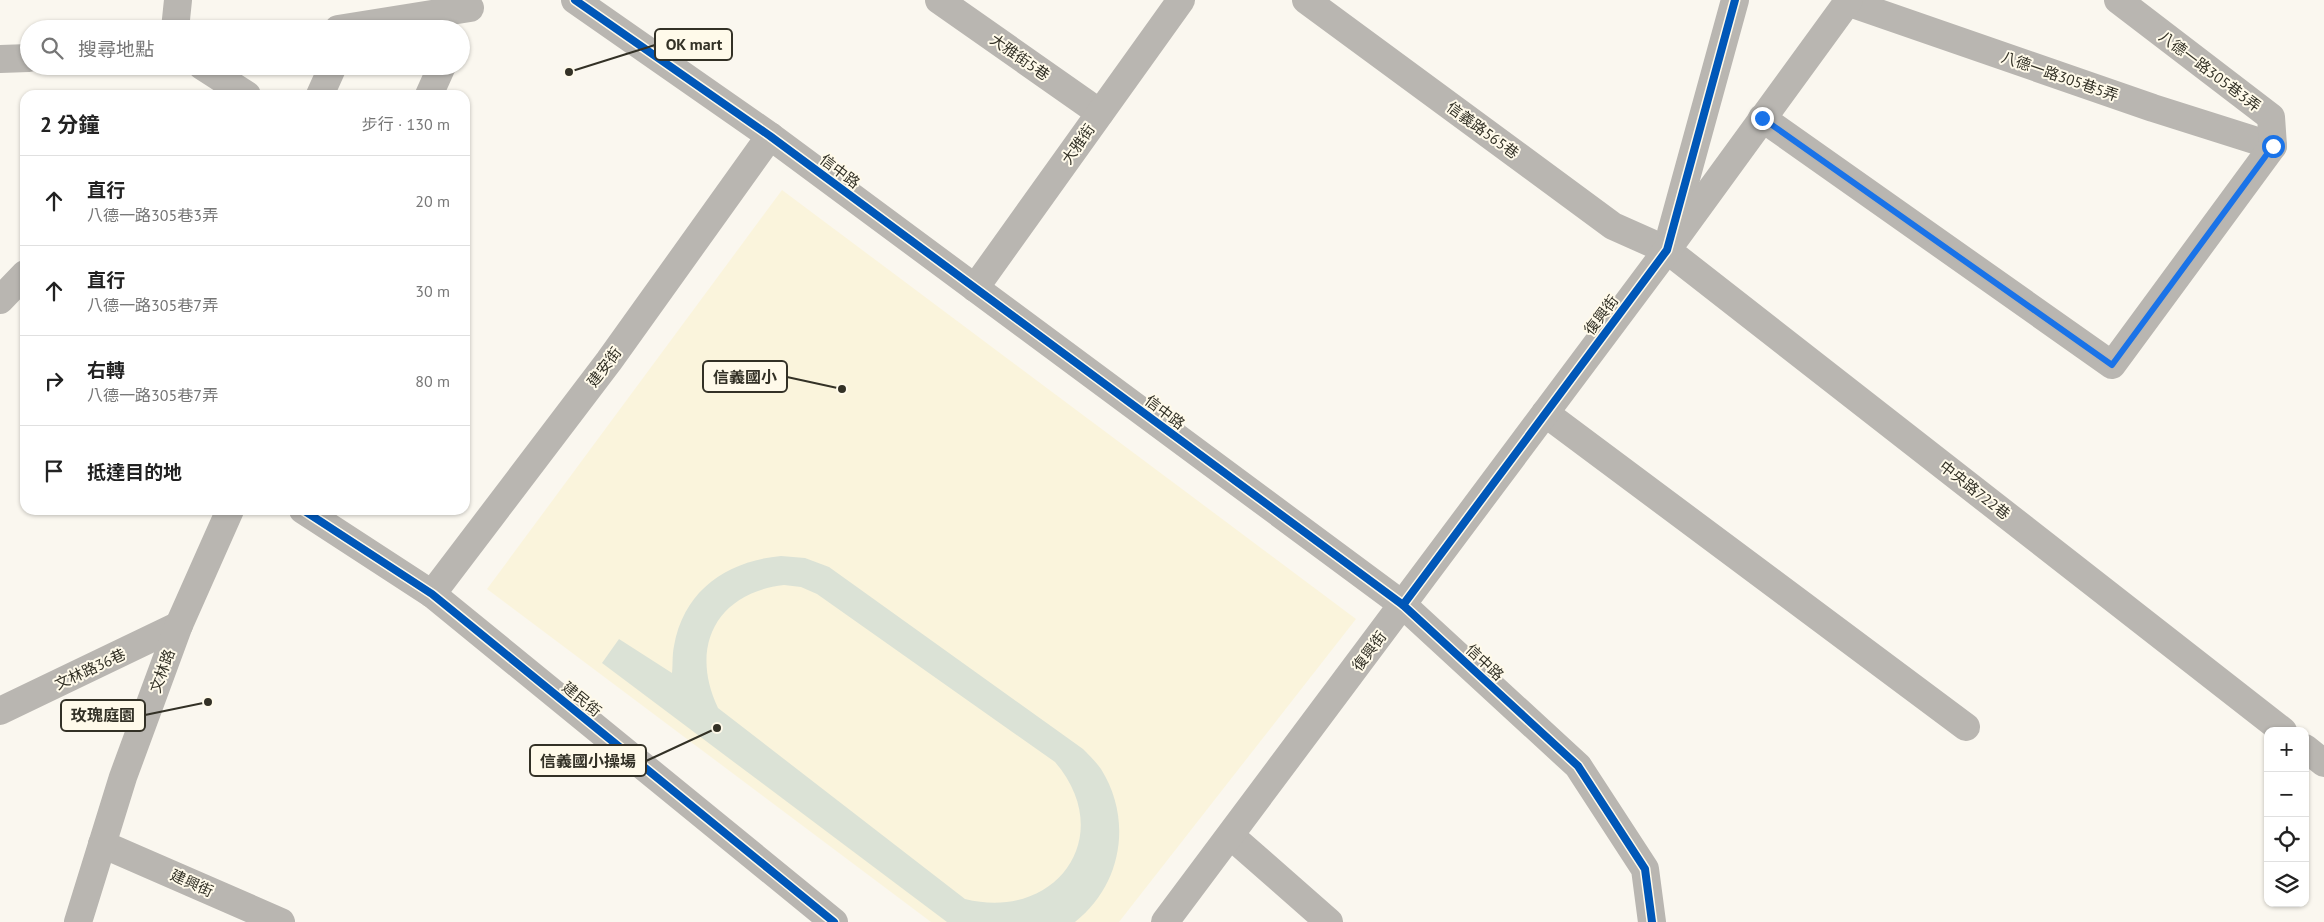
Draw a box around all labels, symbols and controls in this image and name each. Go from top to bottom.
search box [20,20,470,75]
street label: 八德一路305巷3弄 [2155,26,2265,116]
callout: OK mart [655,29,732,60]
street label: 大雅街5巷 [987,30,1053,84]
icon: search [38,34,66,62]
text: OK mart [666,34,723,54]
text: 搜尋地點 [78,37,154,61]
street label: 八德一路305巷5弄 [1999,47,2121,105]
street label: 信義路565巷 [1443,97,1523,163]
route end [1751,107,1774,130]
text: 2 分鐘 [40,111,99,138]
text: 步行 · 130 m [362,114,450,134]
street label: 大雅街 [1057,120,1099,168]
route start [2262,135,2285,158]
street label: 信中路 [816,150,864,192]
text: 直行 [87,178,125,202]
icon: ahead [40,187,68,215]
text: 20 m [415,191,450,211]
text: 八德一路305巷3弄 [87,205,218,225]
text: 直行 [87,268,125,292]
icon: ahead [40,277,68,305]
text: 30 m [415,281,450,301]
street label: 復興街 [1580,291,1622,339]
text: 八德一路305巷7弄 [87,295,218,315]
street label: 建安街 [583,343,625,391]
text: 右轉 [87,358,125,382]
callout: 信義國小 [703,361,787,392]
icon: right [40,367,68,395]
text: 信義國小 [713,367,777,387]
text: 80 m [415,371,450,391]
text: 八德一路305巷7弄 [87,385,218,405]
street label: 信中路 [1141,391,1189,433]
street label: 中央路722巷 [1936,456,2014,524]
icon: arrive [40,457,68,485]
text: 抵達目的地 [87,460,182,484]
street label: 復興街 [1348,627,1390,675]
street label: 信中路 [1462,640,1508,684]
street label: 文林路36巷 [51,644,129,694]
street label: 文林路 [145,647,179,695]
street label: 建民街 [559,677,605,721]
callout: 玫瑰庭園 [61,700,145,731]
text: 玫瑰庭園 [71,705,135,725]
map controls [2264,727,2309,907]
button: + [2264,727,2309,772]
callout: 信義國小操場 [530,745,646,776]
text: 信義國小操場 [540,751,636,771]
button: − [2264,772,2309,817]
button: locate [2264,817,2309,862]
button: layers [2264,862,2309,907]
street label: 建興街 [168,865,216,901]

